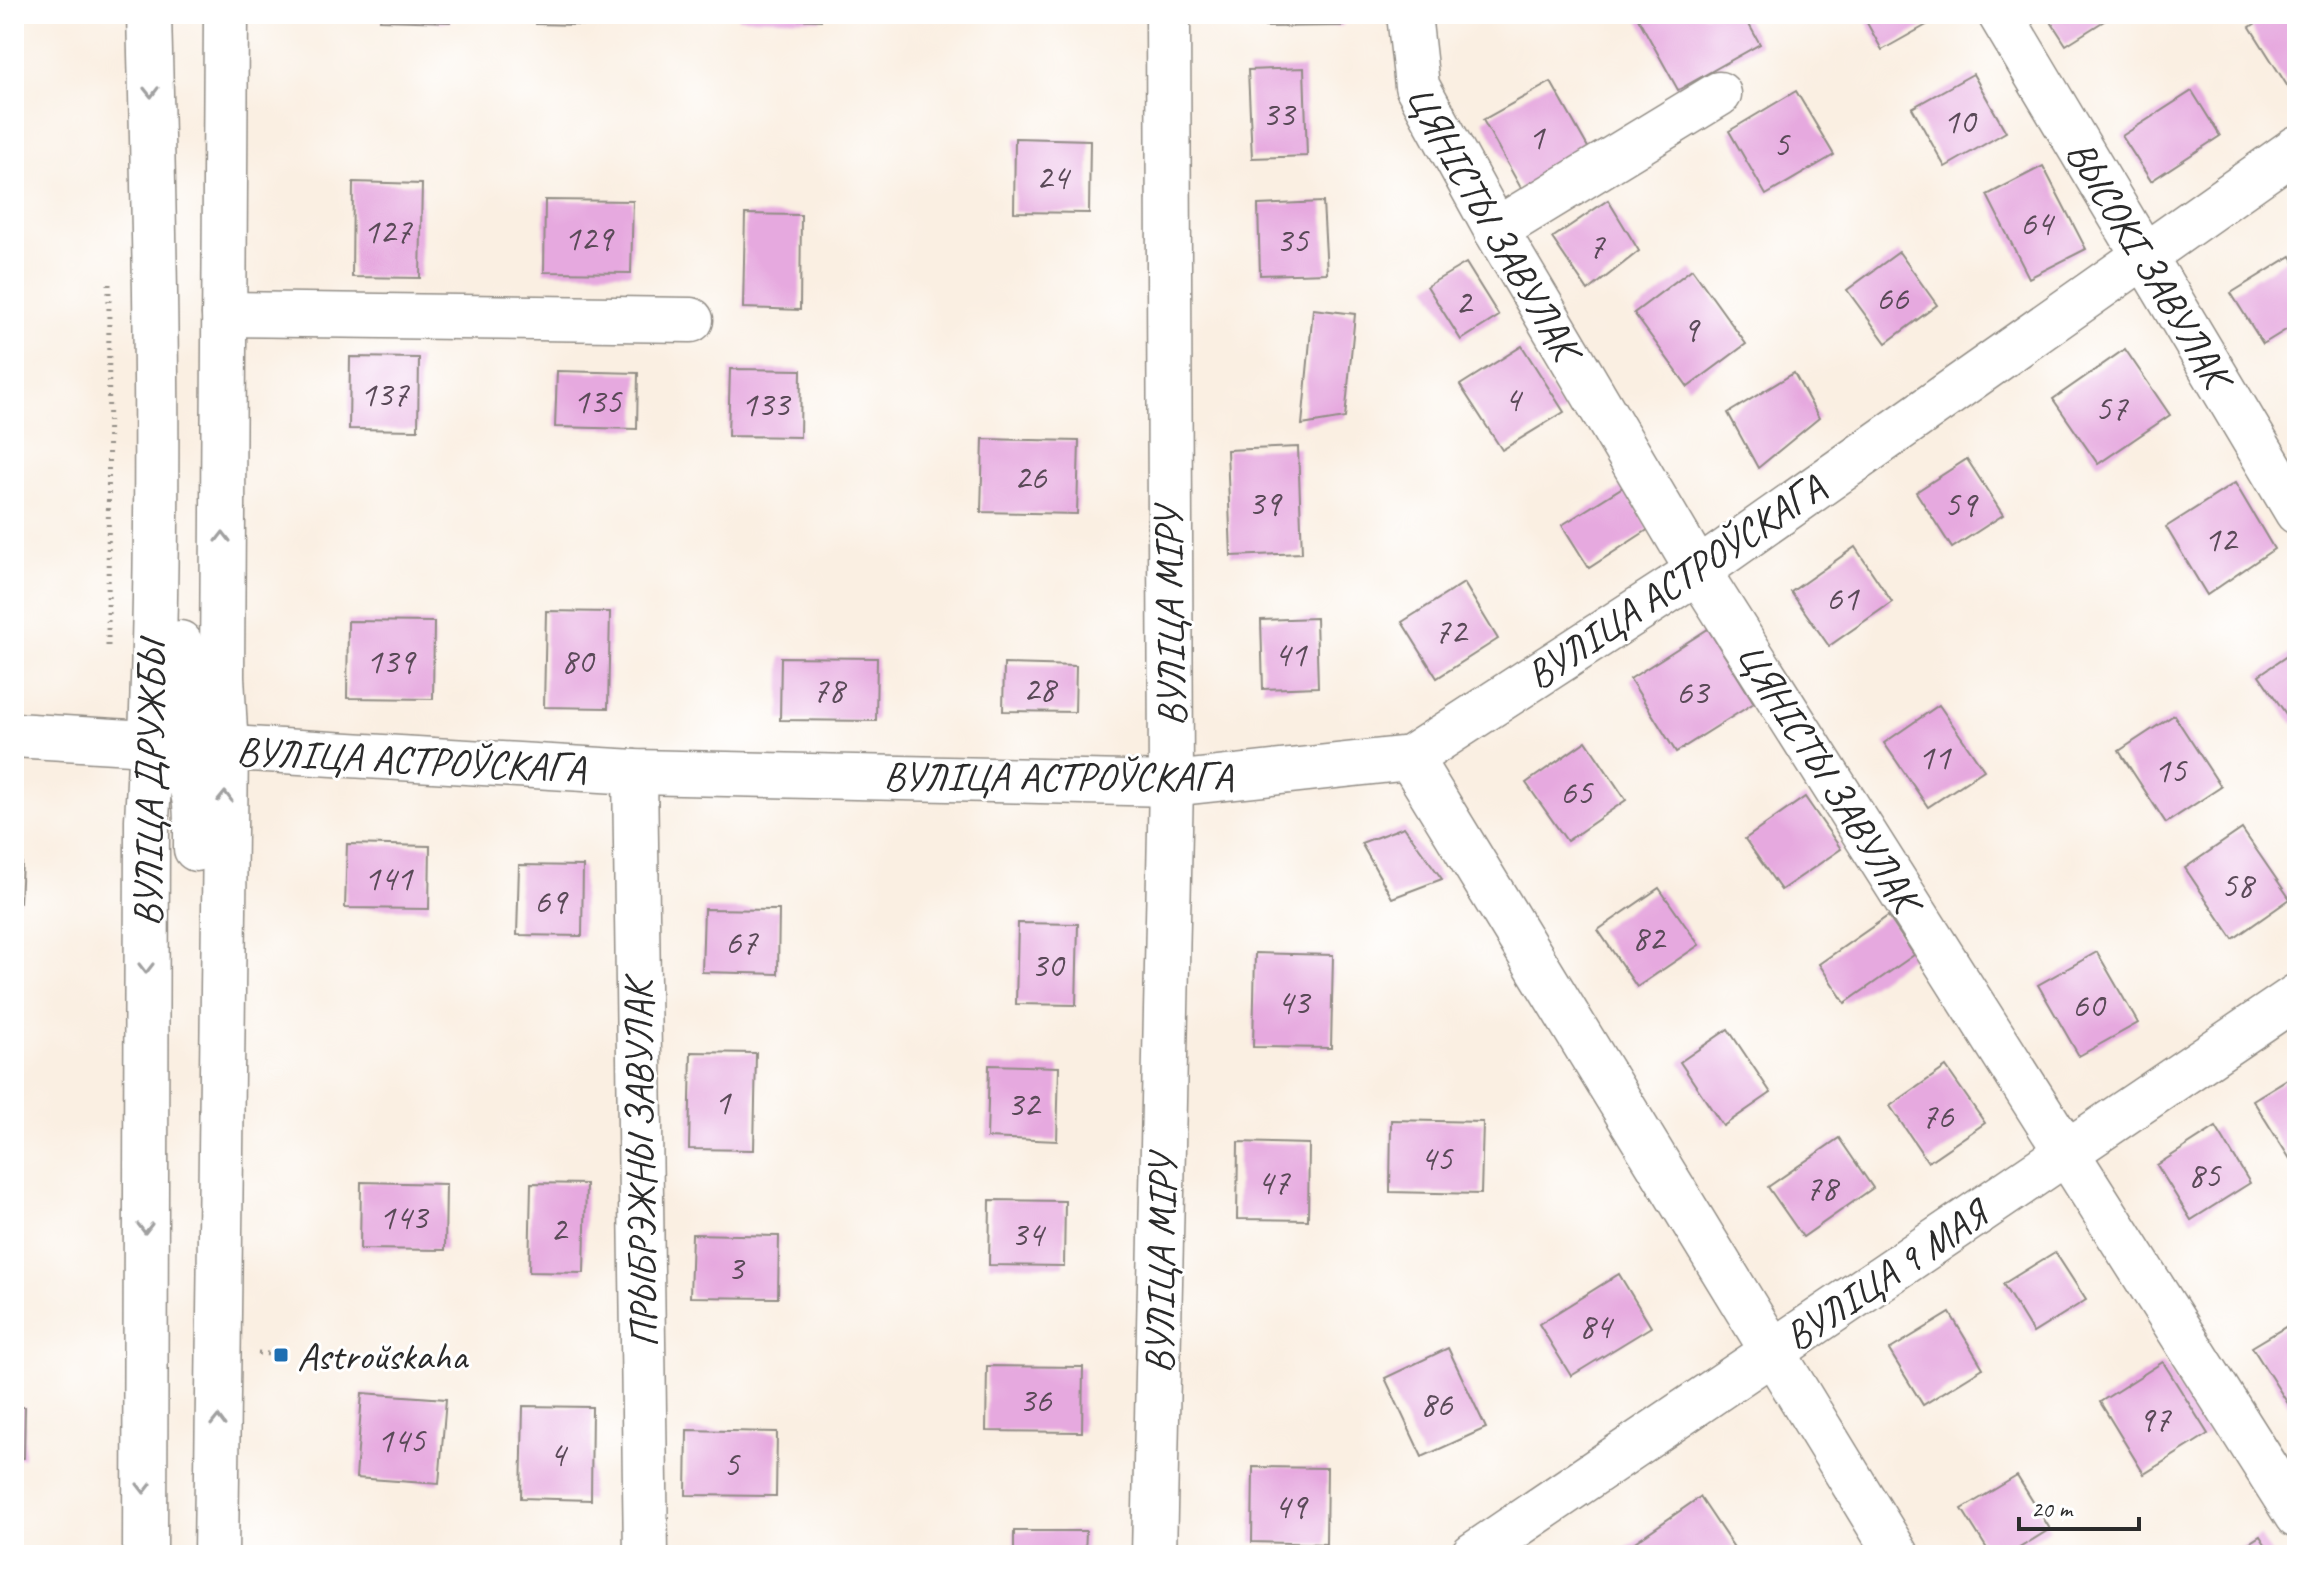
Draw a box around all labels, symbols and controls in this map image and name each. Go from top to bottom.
street label: ЦЯНІСТЫ ЗАВУЛАК [1395,76,1595,375]
one-way arrow [143,86,160,99]
house number: 33 [1262,91,1297,137]
house number: 10 [1943,98,1978,144]
house number: 1 [1528,114,1546,160]
house number: 5 [1773,121,1791,167]
street label: ВЫСОКІ ЗАВУЛАК [2055,131,2245,403]
house number: 24 [1036,154,1072,200]
house number: 64 [2020,200,2056,246]
house number: 127 [363,208,413,254]
house number: 129 [564,215,615,261]
house number: 35 [1276,217,1310,263]
house number: 7 [1588,223,1606,269]
house number: 66 [1876,275,1910,321]
house number: 2 [1455,279,1474,325]
house number: 9 [1682,306,1701,352]
house number: 137 [360,371,410,417]
house number: 4 [1504,376,1524,422]
house number: 135 [573,378,623,424]
house number: 133 [741,381,792,427]
house number: 57 [2095,385,2129,431]
house number: 26 [1014,454,1048,500]
street label: ВУЛІЦА АСТРОЎСКАГА [1517,463,1835,700]
house number: 39 [1248,480,1283,526]
house number: 59 [1944,481,1979,527]
street label: ВУЛІЦА МІРУ [1143,502,1197,727]
house number: 12 [2204,516,2239,562]
one-way arrow [214,530,232,543]
house number: 61 [1826,575,1860,621]
house number: 72 [1434,608,1469,654]
house number: 41 [1274,631,1308,677]
street label: ЦЯНІСТЫ ЗАВУЛАК [1725,633,1935,927]
street label: ВУЛІЦА ДРУЖБЫ [123,635,178,927]
house number: 139 [366,638,417,684]
house number: 80 [561,638,596,684]
house number: 28 [1023,666,1059,712]
house number: 78 [812,667,848,713]
house number: 63 [1676,669,1711,715]
street label: ВУЛІЦА АСТРОЎСКАГА [235,726,588,794]
house number: 11 [1918,734,1952,780]
house number: 15 [2154,747,2188,793]
street label: ВУЛІЦА АСТРОЎСКАГА [883,752,1234,802]
house number: 65 [1560,769,1594,815]
one-way arrow [216,790,233,803]
house number: 141 [364,855,414,901]
house number: 58 [2221,862,2257,908]
house number: 69 [534,878,569,924]
house number: 82 [1632,915,1667,961]
house number: 67 [725,919,759,965]
house number: 30 [1031,942,1066,988]
one-way arrow [137,962,155,975]
street label: ПРЫБРЭЖНЫ ЗАВУЛАК [613,972,669,1348]
house number: 43 [1277,979,1312,1025]
house number: 60 [2072,982,2107,1028]
house number: 1 [714,1079,732,1125]
house number: 32 [1007,1081,1042,1127]
house number: 76 [1921,1093,1955,1139]
house number: 45 [1420,1135,1454,1181]
street label: ВУЛІЦА МІРУ [1134,1149,1188,1374]
house number: 85 [2188,1152,2222,1198]
house number: 47 [1257,1159,1291,1205]
house number: 78 [1805,1165,1841,1211]
street label: ВУЛІЦА 9 МАЯ [1775,1187,2000,1361]
house number: 143 [379,1194,430,1240]
house number: 2 [550,1206,569,1252]
house number: 34 [1011,1211,1047,1257]
one-way arrow [136,1222,154,1235]
house number: 3 [727,1245,746,1291]
house number: 84 [1579,1303,1615,1349]
place label: Astroŭskaha [297,1331,470,1381]
marker: Astroŭskaha [272,1346,290,1364]
house number: 36 [1019,1377,1053,1423]
house number: 86 [1420,1381,1454,1427]
house number: 97 [2138,1396,2172,1442]
one-way arrow [210,1414,227,1427]
house number: 145 [377,1417,427,1463]
house number: 4 [549,1431,569,1477]
house number: 5 [723,1441,741,1487]
scale bar [2019,1481,2139,1531]
one-way arrow [136,1482,153,1495]
house number: 49 [1274,1483,1309,1529]
text: 20 m [2031,1494,2074,1524]

